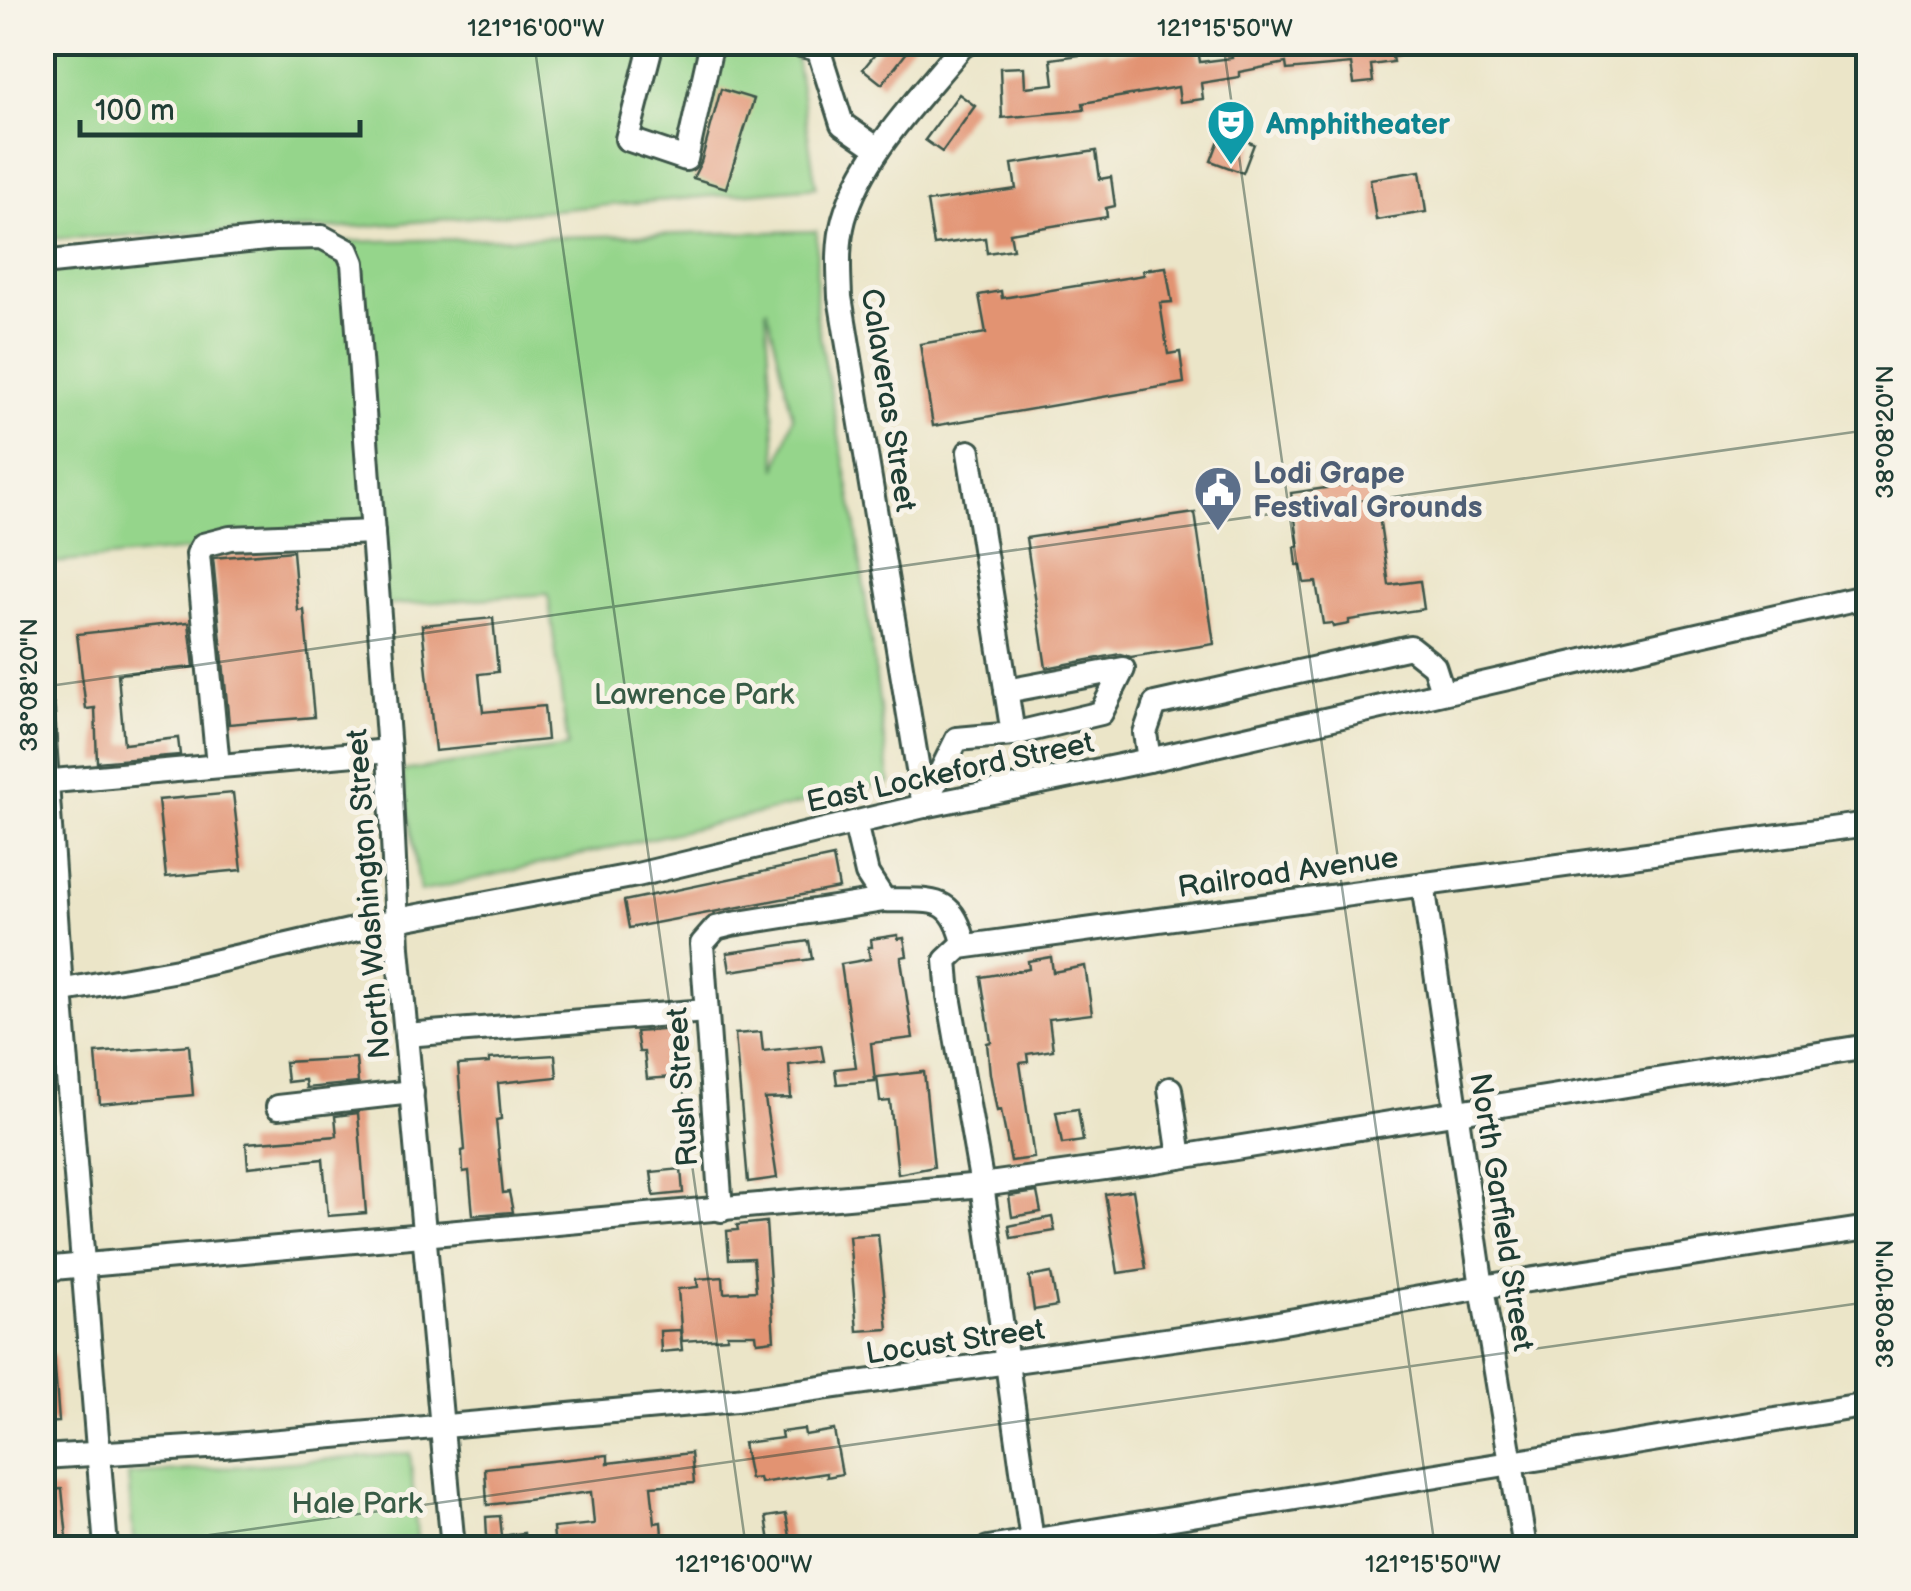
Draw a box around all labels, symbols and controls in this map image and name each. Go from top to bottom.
text: 121°16'00"W [467,13,605,44]
text: 121°15'50"W [1157,13,1293,44]
scale bar [80,75,360,137]
text: 100 m [95,93,175,129]
theatre icon: Amphitheater [1205,98,1257,166]
place label: Amphitheater [1265,107,1451,143]
street label: Calaveras Street [853,286,923,514]
text: 38°08'20"N [1870,365,1901,499]
place label: Lodi Grape Festival Grounds [1253,456,1482,526]
public building icon: Lodi Grape Festival Grounds [1192,464,1244,532]
text: 38°08'20"N [14,618,45,752]
park label: Lawrence Park [594,677,795,713]
street label: East Lockeford Street [803,725,1097,821]
street label: North Washington Street [339,728,398,1060]
street label: Railroad Avenue [1176,840,1401,906]
street label: Rush Street [659,1006,707,1168]
street label: North Garfield Street [1461,1071,1541,1354]
text: 38°08'10"N [1870,1240,1901,1368]
street label: Locust Street [864,1312,1047,1372]
park label: Hale Park [291,1486,423,1522]
text: 121°16'00"W [675,1549,813,1580]
text: 121°15'50"W [1365,1549,1501,1580]

